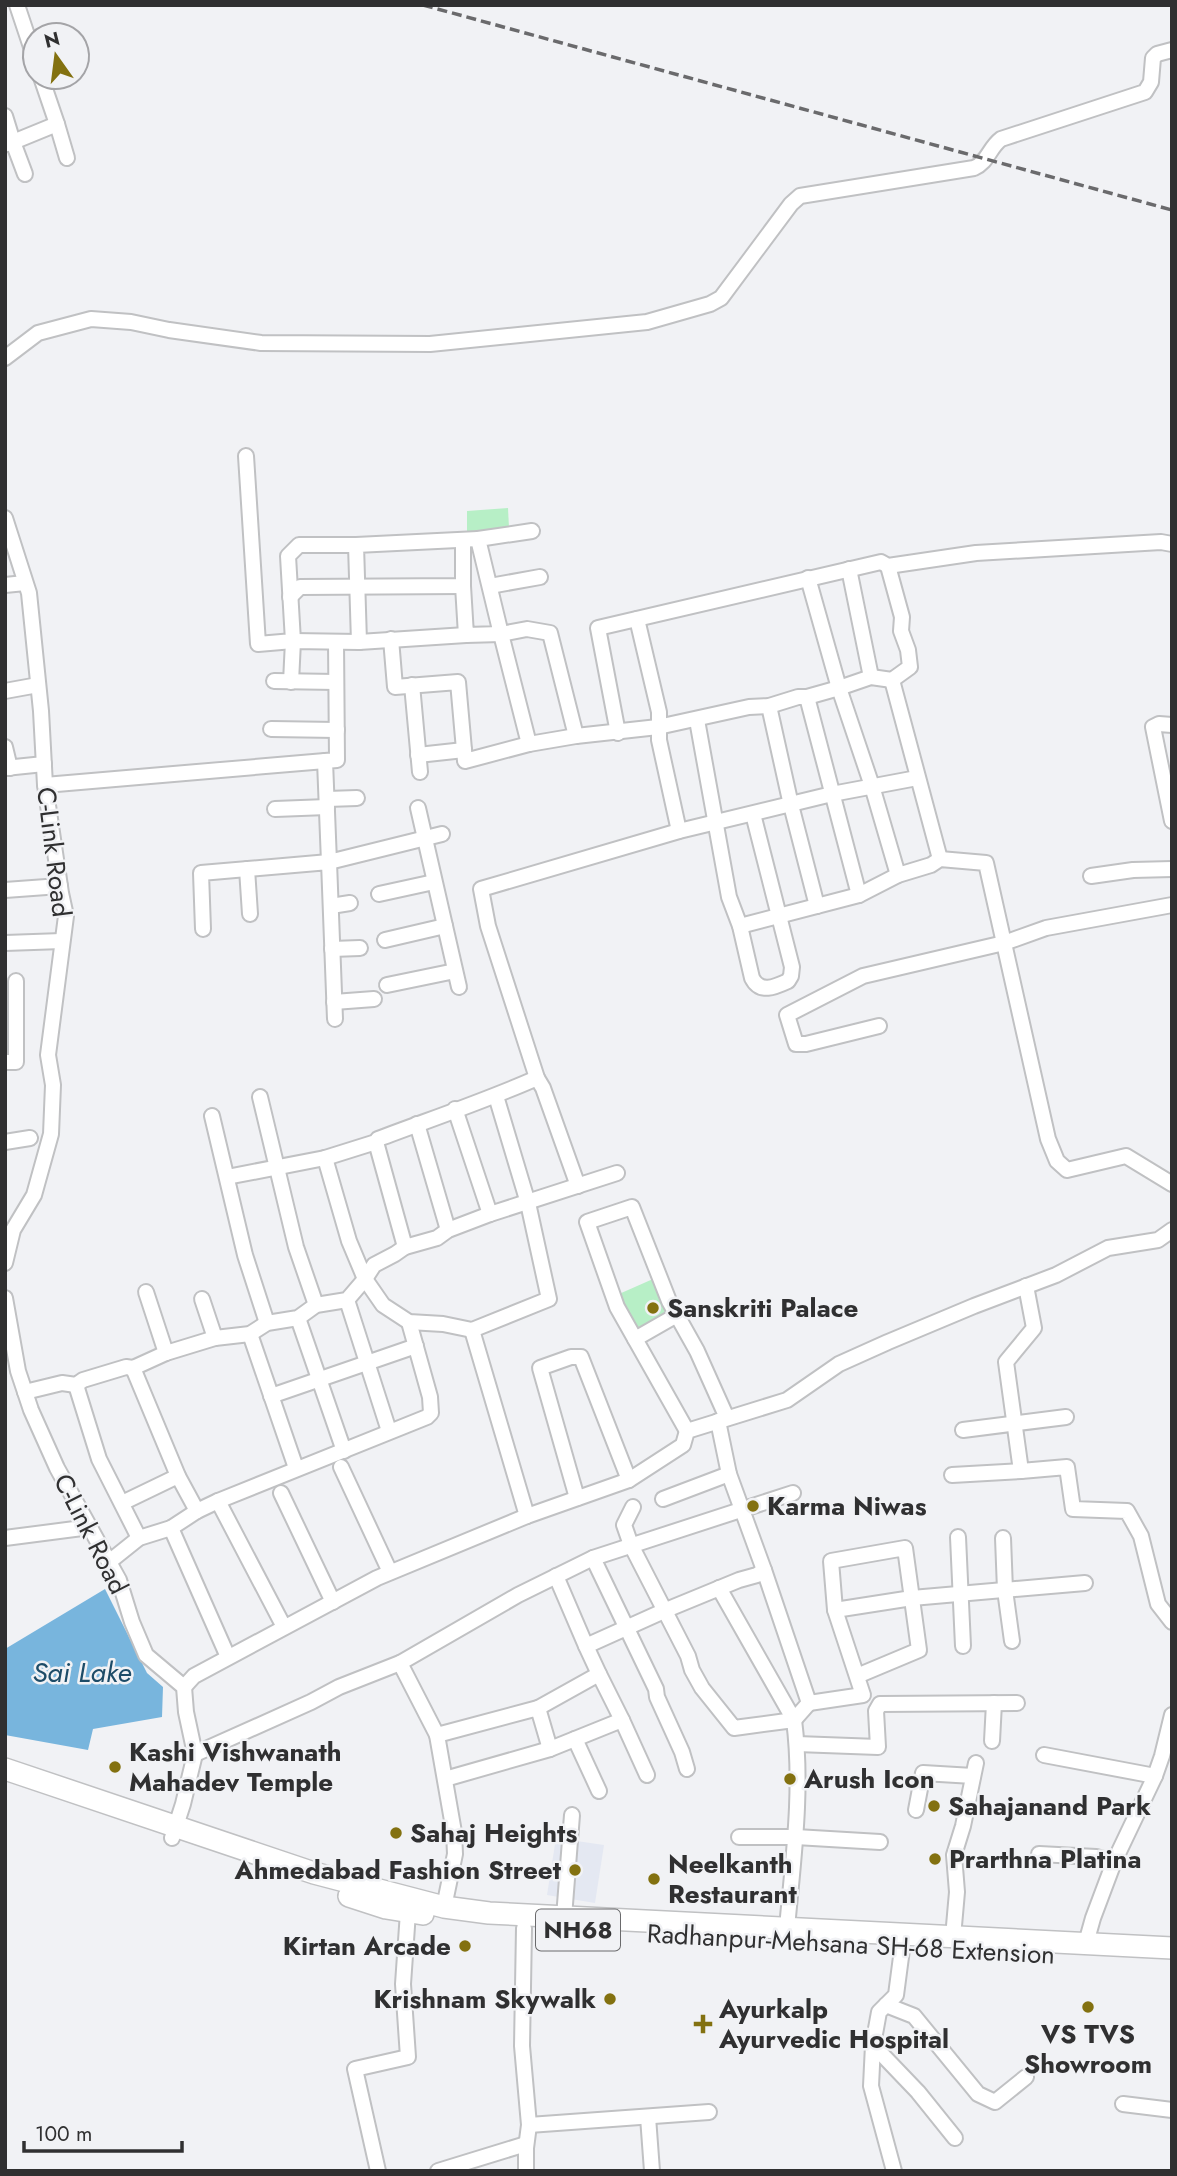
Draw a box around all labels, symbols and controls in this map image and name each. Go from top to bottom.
north arrow [21,21,91,91]
text: N [41,25,63,55]
street label: C-Link Road [27,785,81,919]
place label: Sanskriti Palace [667,1289,858,1327]
marker: Sanskriti Palace [645,1300,661,1316]
street label: C-Link Road [44,1467,138,1601]
place label: Karma Niwas [767,1487,927,1525]
marker: Karma Niwas [745,1498,761,1514]
water label: Sai Lake [32,1652,132,1693]
place label: Kashi Vishwanath Mahadev Temple [129,1733,341,1801]
marker: Kashi Vishwanath Mahadev Temple [107,1759,123,1775]
place label: Arush Icon [803,1760,935,1798]
marker: Arush Icon [782,1771,798,1787]
place label: Sahajanand Park [948,1787,1151,1825]
marker: Sahajanand Park [926,1798,942,1814]
place label: Sahaj Heights [410,1814,577,1852]
marker: Sahaj Heights [388,1825,404,1841]
place label: Prarthna Platina [949,1840,1142,1878]
place label: Neelkanth Restaurant [668,1845,797,1913]
place label: Ahmedabad Fashion Street [234,1851,562,1889]
marker: Prarthna Platina [927,1851,943,1867]
marker: Ahmedabad Fashion Street [567,1862,583,1878]
marker: Neelkanth Restaurant [646,1871,662,1887]
road number: NH68 [536,1910,620,1951]
street label: Radhanpur-Mehsana SH-68 Extension [646,1914,1056,1974]
place label: Kirtan Arcade [283,1927,451,1965]
marker: Kirtan Arcade [457,1938,473,1954]
place label: Krishnam Skywalk [373,1980,596,2018]
place label: Ayurkalp Ayurvedic Hospital [718,1990,949,2058]
marker: Krishnam Skywalk [602,1991,618,2007]
marker: VS TVS Showroom [1080,1999,1096,2015]
marker: Ayurkalp Ayurvedic Hospital [693,2014,713,2034]
place label: VS TVS Showroom [1024,2015,1152,2083]
scale bar [24,2110,182,2154]
text: 100 m [35,2119,92,2149]

